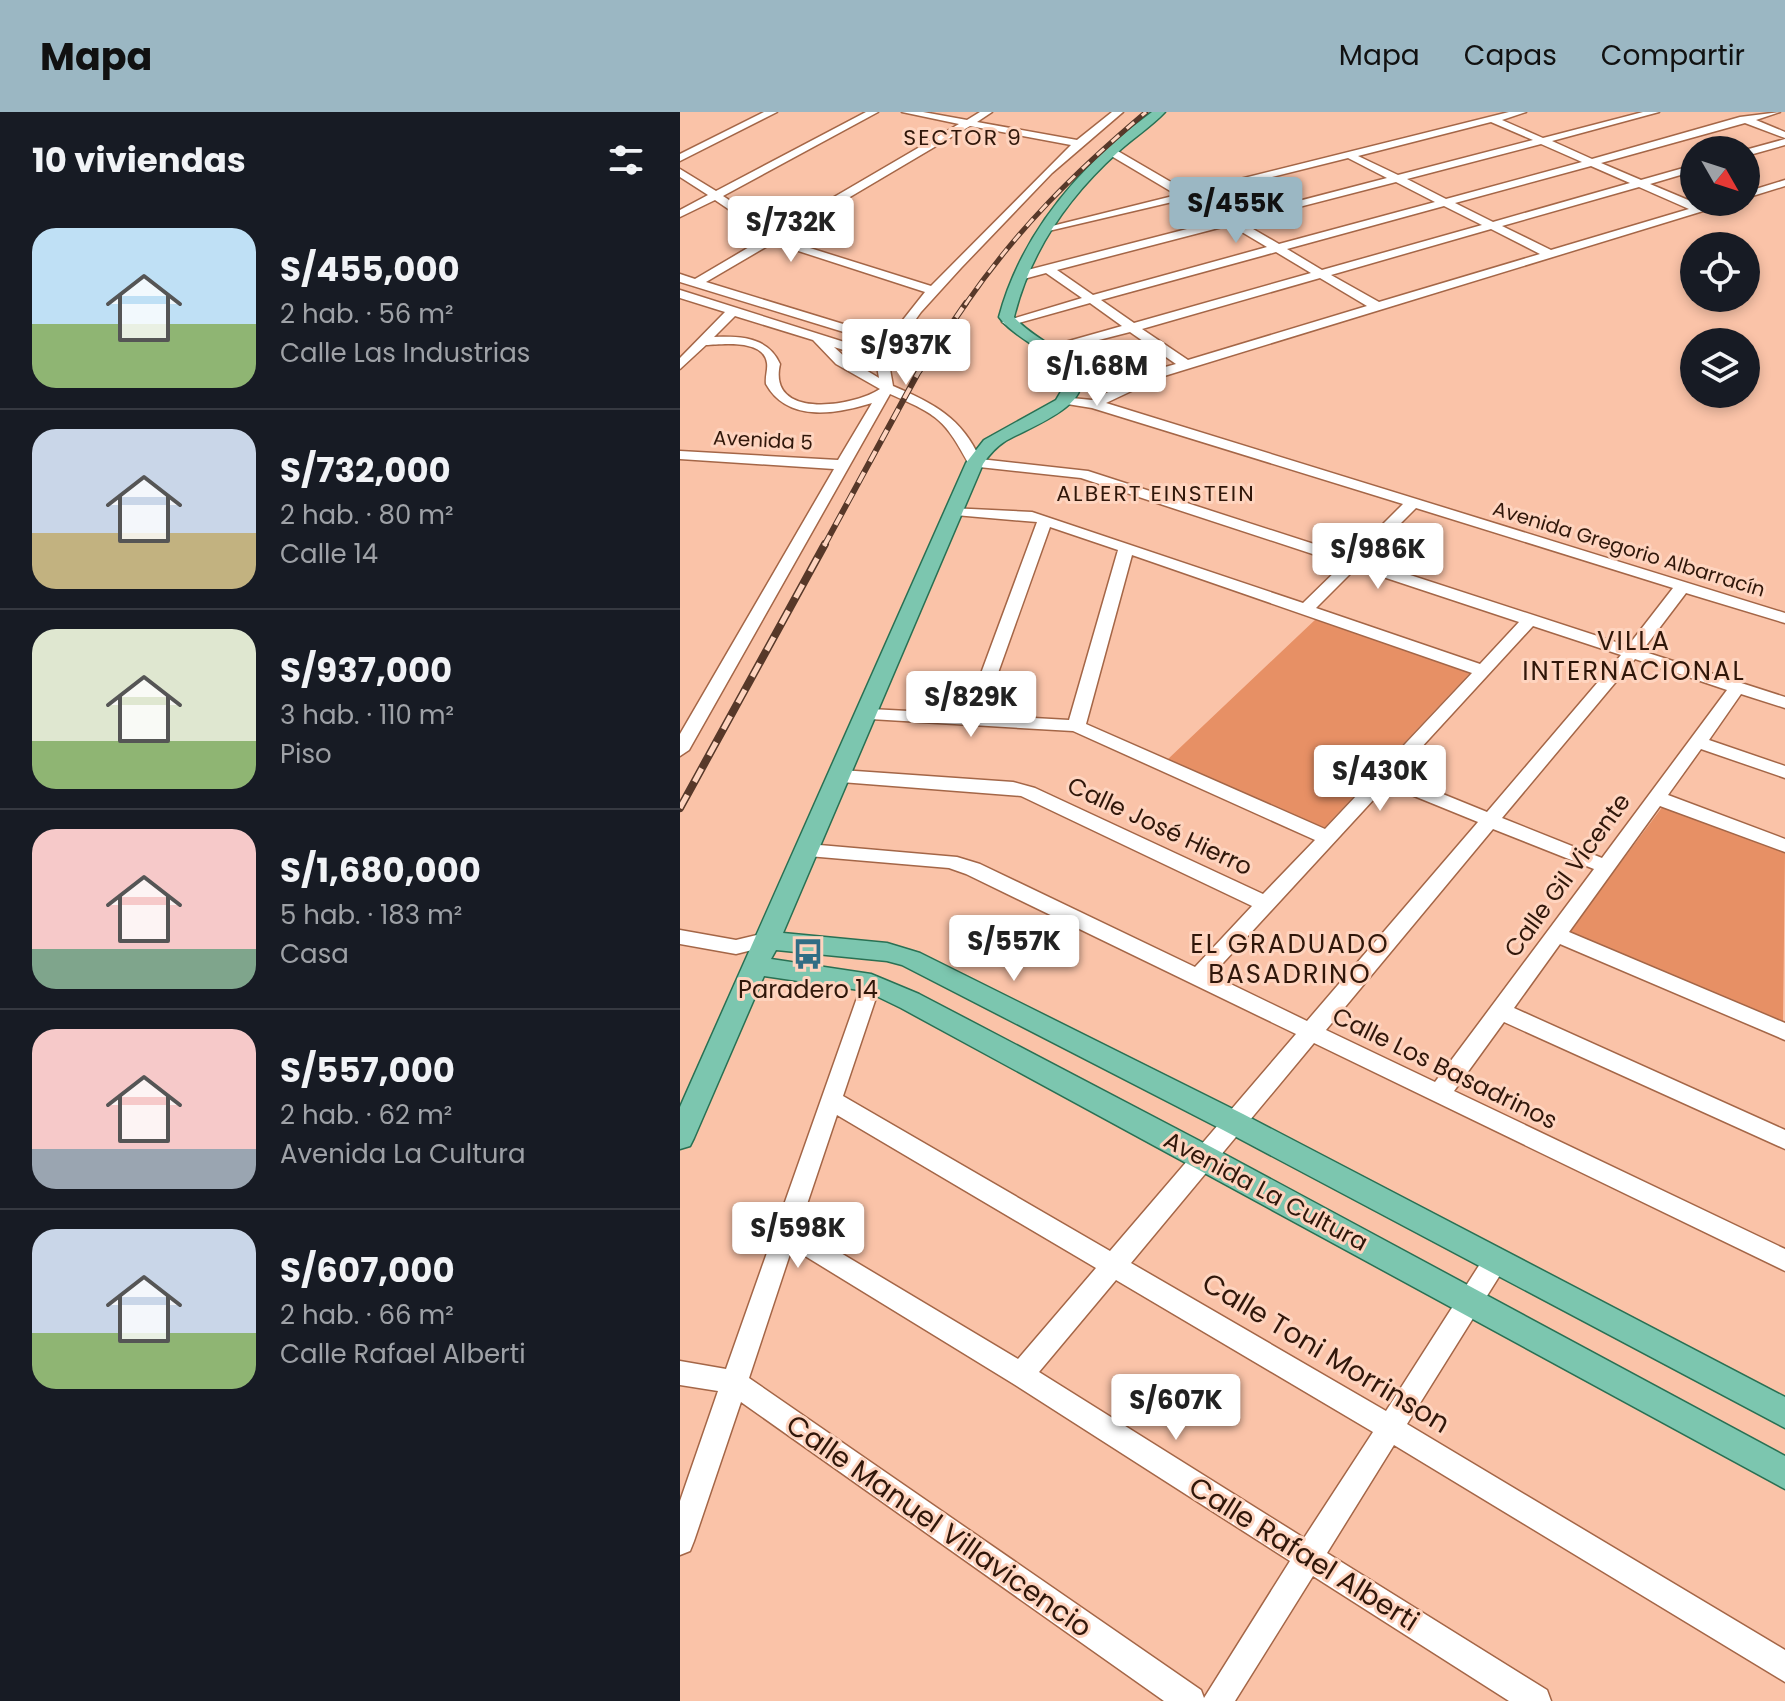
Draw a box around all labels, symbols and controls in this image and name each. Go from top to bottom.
text: Mapa [40,30,152,83]
text: Mapa [1339,36,1420,75]
text: Capas [1464,36,1557,75]
text: Compartir [1601,36,1745,75]
district label: SECTOR 9 [903,122,1023,153]
text: 10 viviendas [32,136,246,184]
north arrow [1680,136,1760,216]
map controls [1680,136,1760,408]
icon: filters [604,138,648,182]
pin: S/455K [1171,177,1301,245]
text: S/455K [1187,185,1285,221]
pin: S/732K [726,196,856,264]
text: S/732K [746,204,836,240]
button: locate [1680,232,1760,312]
text: S/455,000 [280,245,460,293]
icon: home [96,260,192,356]
text: 2 hab. · 56 m² [280,296,454,332]
pin: S/937K [841,319,971,387]
text: S/937K [860,327,952,363]
button: layers [1680,328,1760,408]
text: Calle Las Industrias [280,335,530,371]
pin: S/1.68M [1023,340,1171,408]
text: S/1.68M [1046,348,1148,384]
street label: Avenida 5 [712,423,814,457]
text: S/732,000 [280,446,451,494]
icon: home [96,461,192,557]
district label: ALBERT EINSTEIN [1056,478,1256,509]
street label: Avenida Gregorio Albarracín [1489,494,1769,604]
text: 2 hab. · 80 m² [280,497,454,533]
pin: S/986K [1313,523,1443,591]
text: S/986K [1330,531,1426,567]
text: Calle 14 [280,536,378,572]
district label: VILLA INTERNACIONAL [1522,623,1746,689]
text: S/937,000 [280,646,452,694]
icon: home [96,661,192,757]
pin: S/829K [906,671,1036,739]
text: S/829K [924,679,1018,715]
text: 3 hab. · 110 m² [280,697,454,733]
text: Piso [280,736,332,772]
pin: S/430K [1315,745,1445,813]
text: S/430K [1332,753,1428,789]
street label: Calle José Hierro [1062,769,1258,883]
street label: Calle Gil Vicente [1496,786,1638,964]
text: S/1,680,000 [280,846,481,894]
icon: home [96,861,192,957]
text: 5 hab. · 183 m² [280,897,462,933]
pin: S/557K [949,915,1079,983]
text: S/557K [967,923,1061,959]
district label: EL GRADUADO BASADRINO [1190,926,1390,992]
text: Casa [280,936,349,972]
bus stop icon: Paradero 14 [791,937,825,971]
place label: Paradero 14 [738,973,878,1006]
street label: Calle Los Basadrinos [1327,999,1563,1137]
text: S/557,000 [280,1046,455,1094]
icon: home [96,1061,192,1157]
text: 2 hab. · 62 m² [280,1097,452,1133]
street label: Avenida La Cultura [1158,1123,1374,1259]
text: Avenida La Cultura [280,1136,526,1172]
pin: S/598K [733,1202,863,1270]
text: S/598K [750,1210,846,1246]
text: S/607,000 [280,1246,455,1294]
icon: home [96,1261,192,1357]
street label: Calle Toni Morrinson [1195,1263,1457,1443]
text: 2 hab. · 66 m² [280,1297,454,1333]
text: Calle Rafael Alberti [280,1336,526,1372]
pin: S/607K [1111,1374,1241,1442]
text: S/607K [1129,1382,1223,1418]
street label: Calle Manuel Villavicencio [778,1405,1100,1647]
street label: Calle Rafael Alberti [1181,1467,1427,1641]

